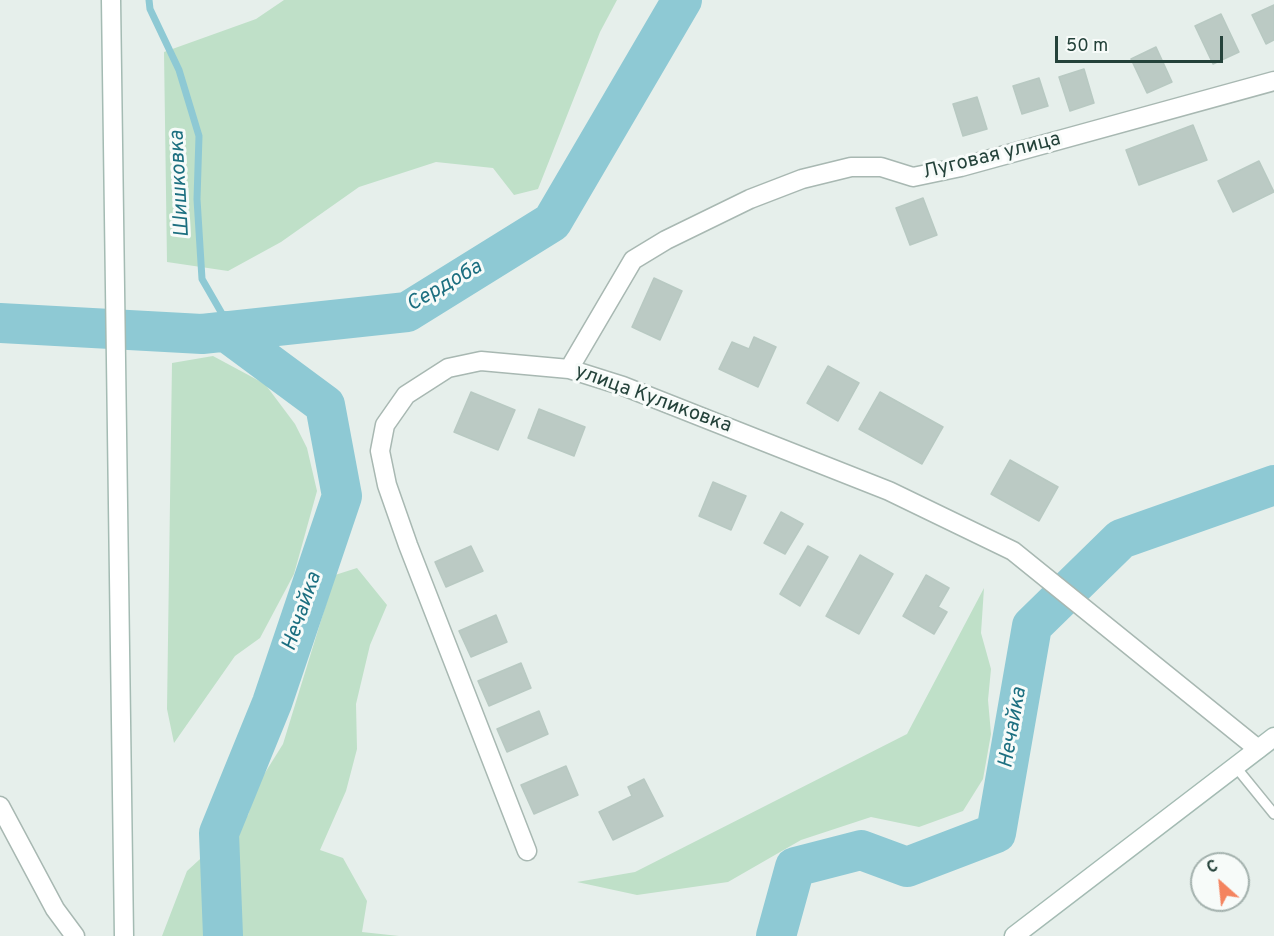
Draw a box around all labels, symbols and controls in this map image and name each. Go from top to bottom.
scale bar [1058,24,1226,62]
text: 50 m [1066,35,1108,58]
street label: Луговая улица [921,128,1063,186]
water label: Шишковка [166,130,196,238]
water label: Сердоба [403,255,487,319]
street label: улица Куликовка [571,361,735,439]
water label: Нечайка [278,569,328,655]
water label: Нечайка [995,686,1033,770]
north arrow [1190,852,1250,912]
text: С [1204,857,1222,879]

